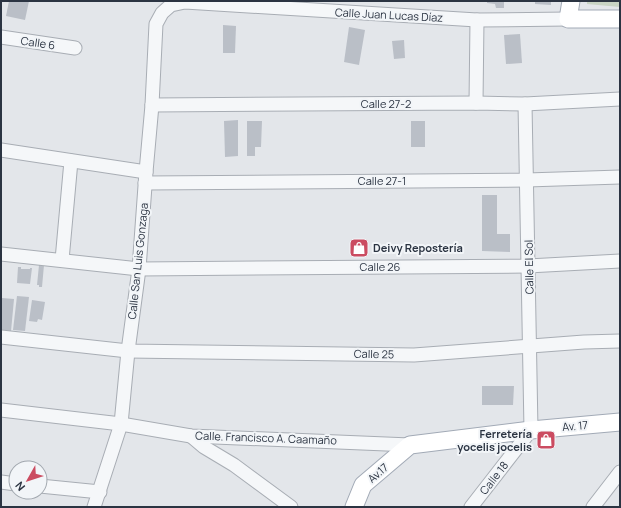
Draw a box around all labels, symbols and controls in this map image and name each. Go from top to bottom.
street label: Calle Juan Lucas Díaz [335,4,444,25]
street label: Calle 6 [20,33,56,52]
street label: Calle 27-2 [361,96,411,111]
street label: Calle 27-1 [358,173,406,188]
street label: Calle San Luis Gonzaga [124,202,151,320]
shop icon: Deivy Repostería [348,237,370,259]
place label: Deivy Repostería [373,240,463,255]
street label: Calle El Sol [521,240,536,294]
street label: Calle 26 [360,259,401,274]
street label: Calle 25 [354,346,394,361]
street label: Av. 17 [561,417,589,434]
place label: Ferretería yocelis jocelis [457,426,532,454]
street label: Calle. Francisco A. Caamaño [195,428,338,447]
shop icon: Ferretería yocelis jocelis [535,429,557,451]
street label: Calle 18 [476,458,511,497]
north arrow [8,460,48,500]
street label: Av.17 [364,460,391,486]
text: N [11,479,28,494]

